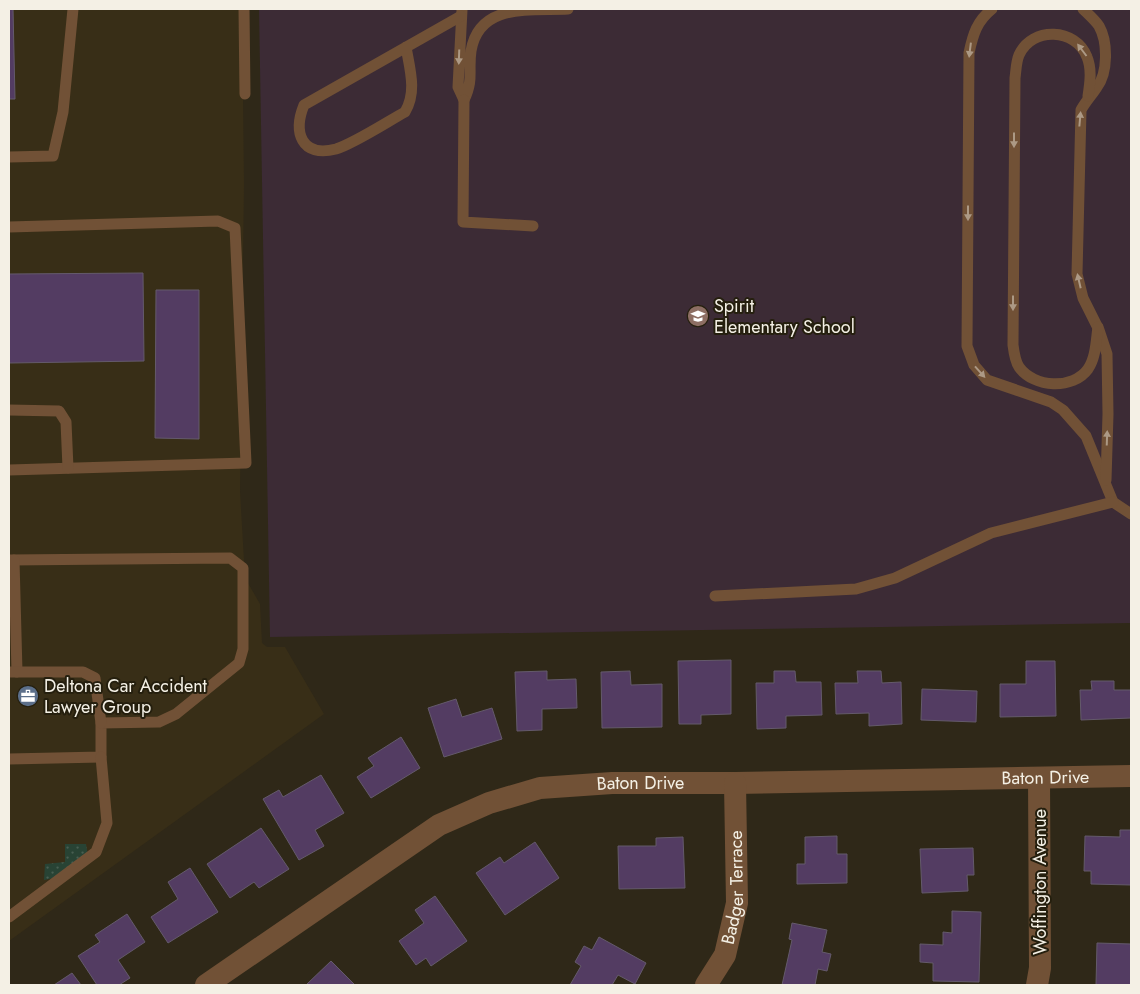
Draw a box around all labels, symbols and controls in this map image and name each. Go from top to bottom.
one-way arrow [966,43,974,59]
one-way arrow [1077,43,1087,57]
one-way arrow [455,50,463,66]
one-way arrow [1077,111,1085,127]
one-way arrow [1010,132,1018,148]
one-way arrow [964,205,972,221]
one-way arrow [1075,274,1083,289]
place label: Spirit Elementary School [714,293,855,340]
one-way arrow [1009,295,1017,311]
school or university icon: Spirit Elementary School [686,304,710,328]
one-way arrow [974,365,986,377]
one-way arrow [1104,430,1112,446]
place label: Deltona Car Accident Lawyer Group [44,673,208,720]
office icon: Deltona Car Accident Lawyer Group [16,684,40,708]
street label: Baton Drive [1001,764,1089,791]
street label: Baton Drive [596,770,684,797]
street label: Woffington Avenue [1027,809,1053,955]
street label: Badger Terrace [715,830,750,947]

